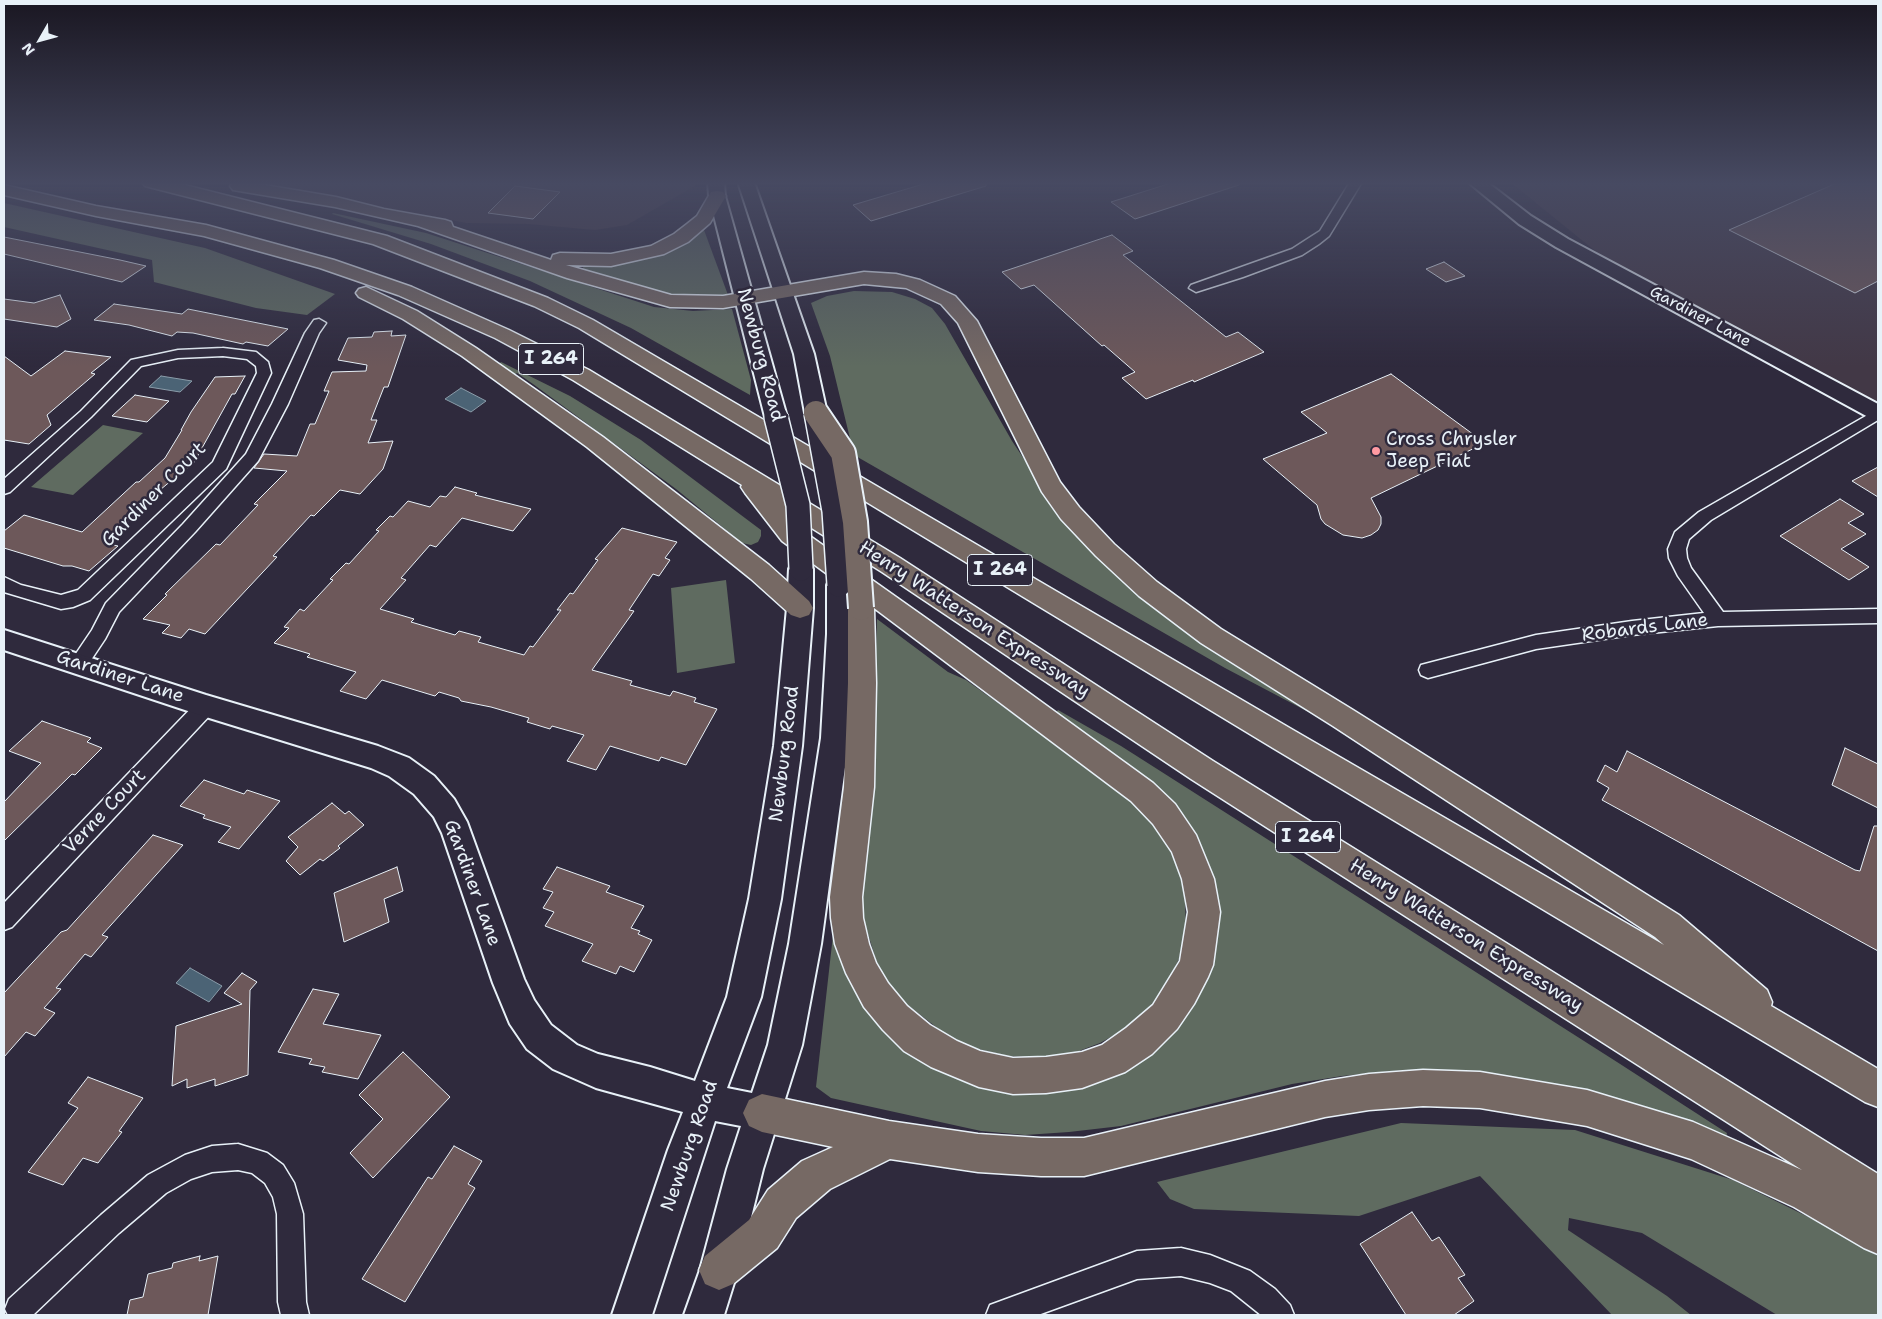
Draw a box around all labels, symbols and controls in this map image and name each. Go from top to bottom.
north arrow [15,15,65,65]
text: N [18,39,39,59]
street label: Gardiner Lane [1646,282,1754,352]
street label: Newburg Road [731,286,789,424]
road number: I 264 [518,344,584,374]
place label: Cross Chrysler Jeep Fiat [1386,429,1517,473]
street label: Gardiner Court [97,438,211,552]
marker: Cross Chrysler Jeep Fiat [1370,445,1382,457]
street label: Henry Watterson Expressway [854,537,1094,703]
road number: I 264 [968,554,1032,586]
street label: Robards Lane [1581,609,1709,647]
street label: Gardiner Lane [53,646,187,708]
street label: Newburg Road [765,684,805,824]
street label: Verne Court [59,765,151,859]
street label: Gardiner Lane [439,817,505,949]
road number: I 264 [1276,822,1340,852]
street label: Henry Watterson Expressway [1345,855,1587,1017]
street label: Newburg Road [657,1077,723,1215]

